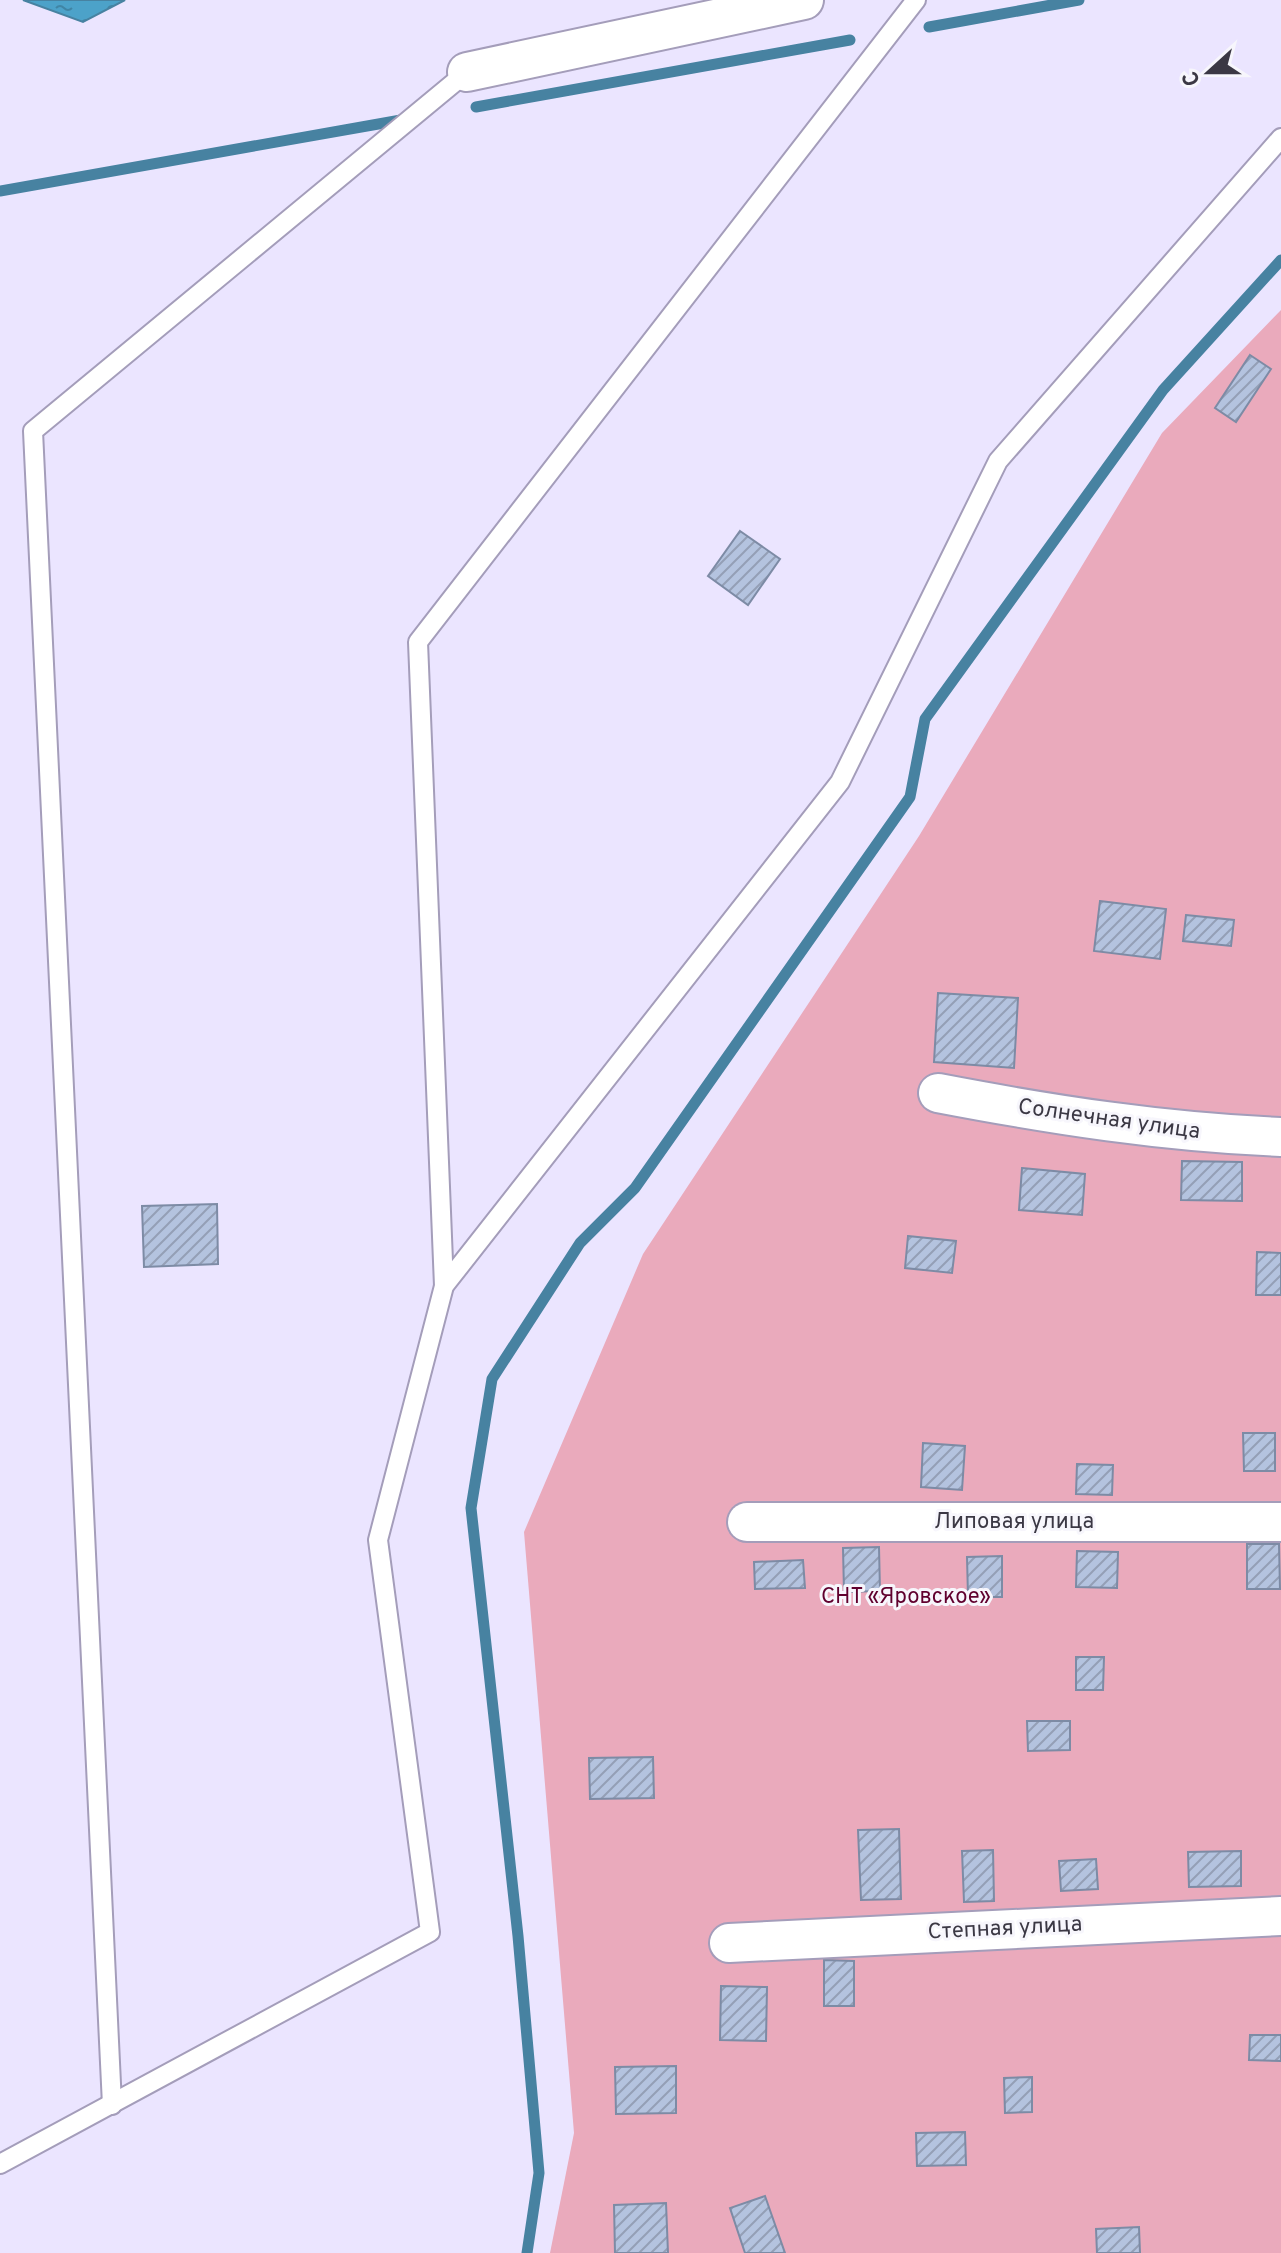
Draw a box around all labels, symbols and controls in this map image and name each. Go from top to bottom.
north arrow [1169,32,1249,112]
text: С [1178,67,1208,90]
street label: Солнечная улица [1016,1094,1202,1146]
street label: Липовая улица [934,1509,1094,1536]
park label: СНТ «Яровское» [821,1584,991,1611]
street label: Степная улица [927,1911,1083,1947]

